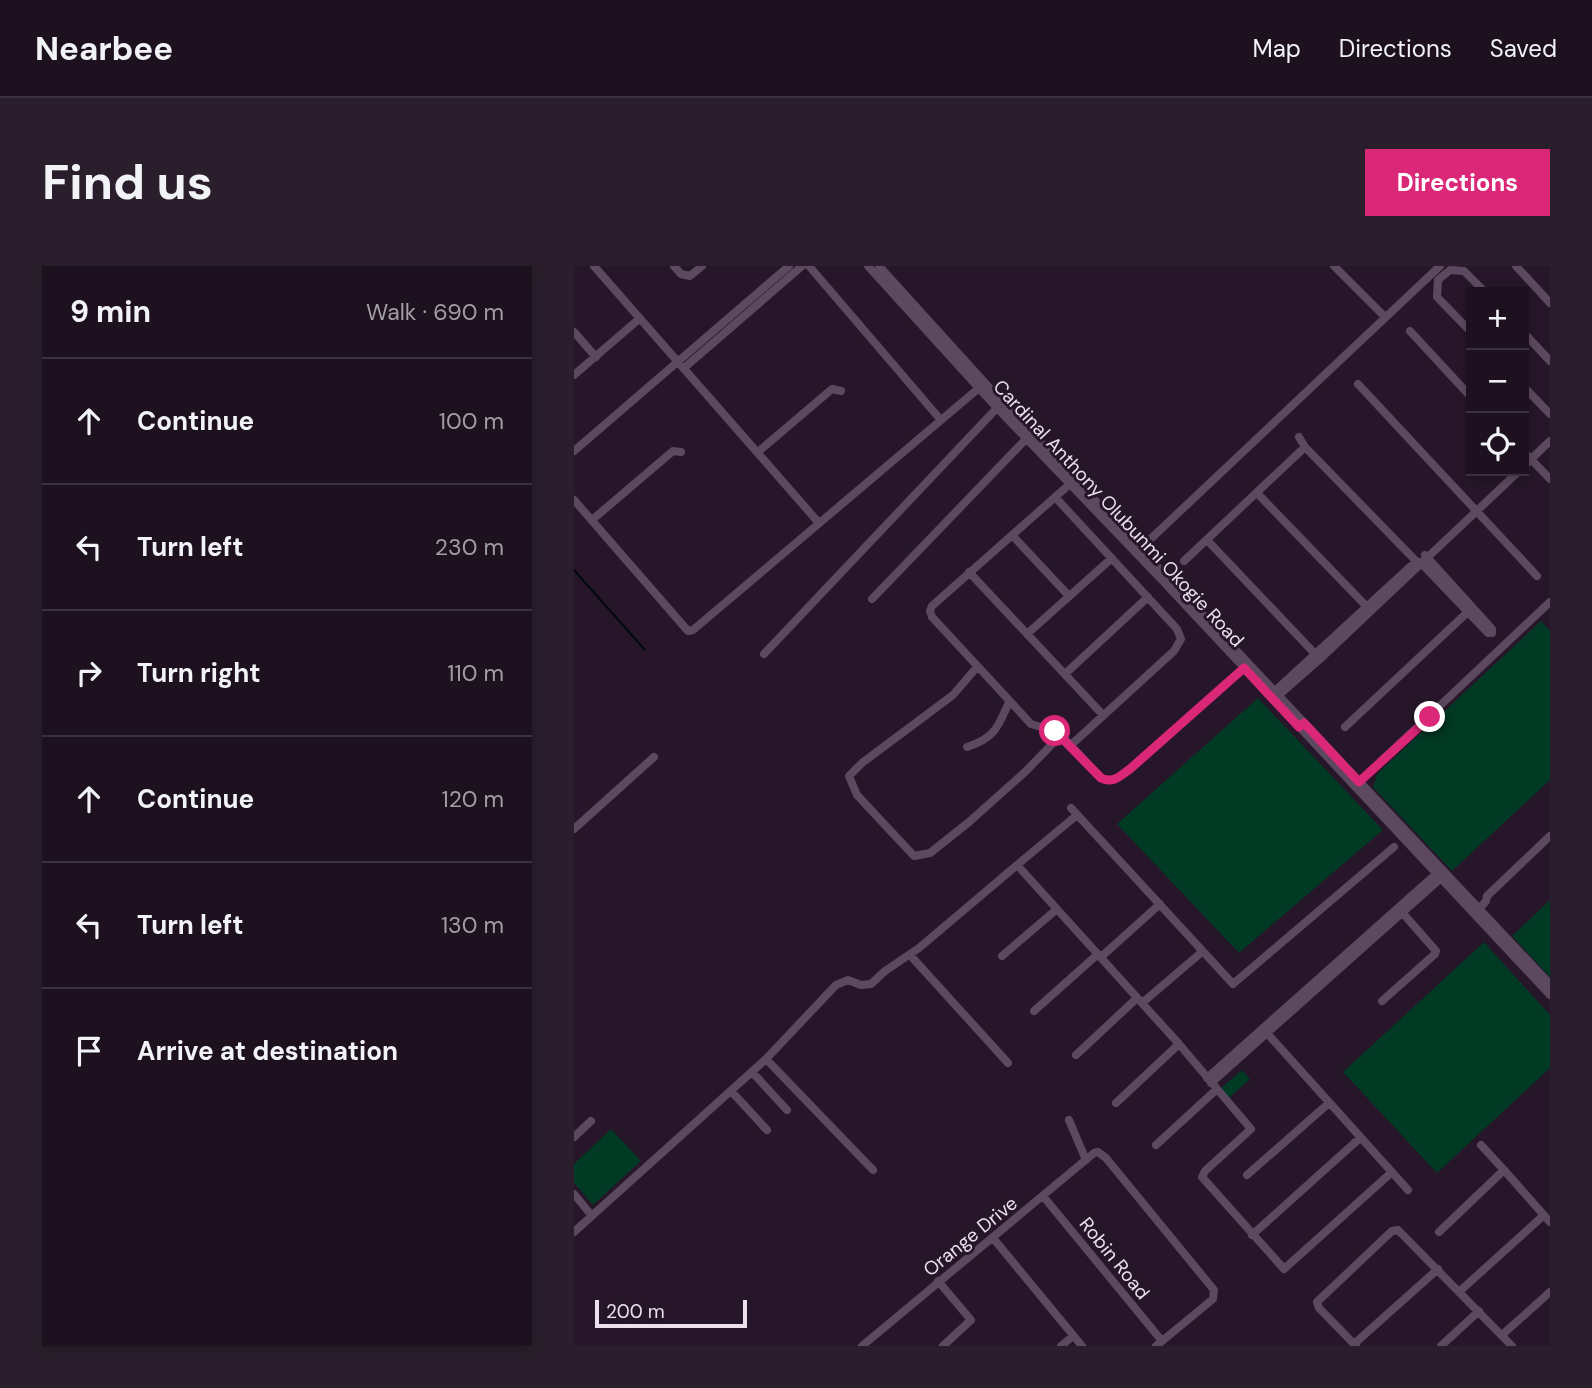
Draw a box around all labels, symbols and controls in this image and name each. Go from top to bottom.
text: Nearbee [35,27,173,70]
text: Map [1253,33,1301,64]
text: Directions [1339,33,1452,64]
text: Saved [1490,33,1557,64]
button: Directions [1365,149,1550,216]
text: Find us [42,150,213,214]
map controls [1466,287,1529,476]
button: + [1466,287,1529,350]
text: 9 min [70,292,151,331]
text: Walk · 690 m [366,297,504,327]
button: − [1466,350,1529,413]
street label: Cardinal Anthony Olubunmi Okogie Road [988,374,1249,652]
icon: ahead [70,402,108,440]
text: Continue [137,404,254,438]
text: 100 m [439,406,504,436]
button: locate [1466,413,1529,476]
icon: left [70,528,108,566]
text: Turn left [137,530,244,564]
text: 230 m [435,532,504,562]
icon: right [70,654,108,692]
text: Turn right [137,656,261,690]
text: 110 m [447,658,504,688]
route end [1414,701,1445,732]
route start [1039,715,1070,746]
icon: ahead [70,780,108,818]
text: Continue [137,782,254,816]
text: 120 m [441,784,504,814]
icon: left [70,906,108,944]
text: Turn left [137,908,244,942]
text: 130 m [441,910,504,940]
icon: arrive [70,1032,108,1070]
text: Arrive at destination [137,1034,398,1068]
street label: Orange Drive [918,1191,1022,1282]
street label: Robin Road [1074,1212,1155,1305]
scale bar [595,1297,747,1329]
text: 200 m [606,1299,665,1324]

